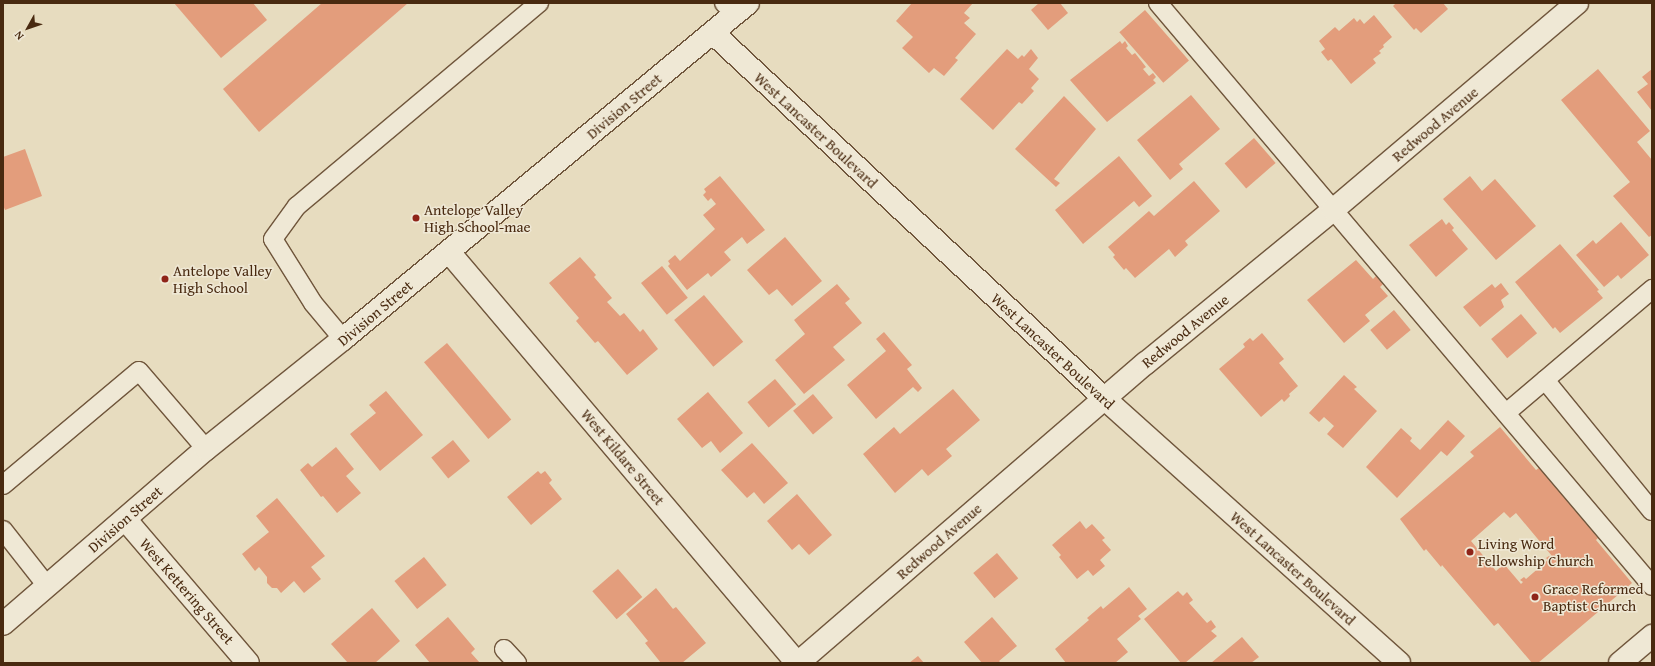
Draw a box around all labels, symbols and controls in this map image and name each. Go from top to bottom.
north arrow [8,8,48,48]
text: N [10,28,27,44]
street label: West Lancaster Boulevard [751,68,881,192]
street label: Division Street [583,69,665,143]
street label: Redwood Avenue [1388,83,1482,165]
place label: Antelope Valley High School-mae [424,200,531,235]
marker: Antelope Valley High School-mae [411,213,421,223]
place label: Antelope Valley High School [173,261,272,296]
marker: Antelope Valley High School [160,274,170,284]
street label: Division Street [334,276,416,350]
street label: West Lancaster Boulevard [988,289,1118,413]
street label: Redwood Avenue [1138,290,1232,372]
street label: West Kildare Street [577,405,669,509]
street label: Division Street [84,482,166,556]
street label: Redwood Avenue [893,499,985,583]
street label: West Lancaster Boulevard [1227,507,1359,629]
street label: West Kettering Street [136,534,238,648]
place label: Living Word Fellowship Church [1478,534,1594,569]
marker: Living Word Fellowship Church [1465,547,1475,557]
place label: Grace Reformed Baptist Church [1543,579,1644,614]
marker: Grace Reformed Baptist Church [1530,592,1540,602]

